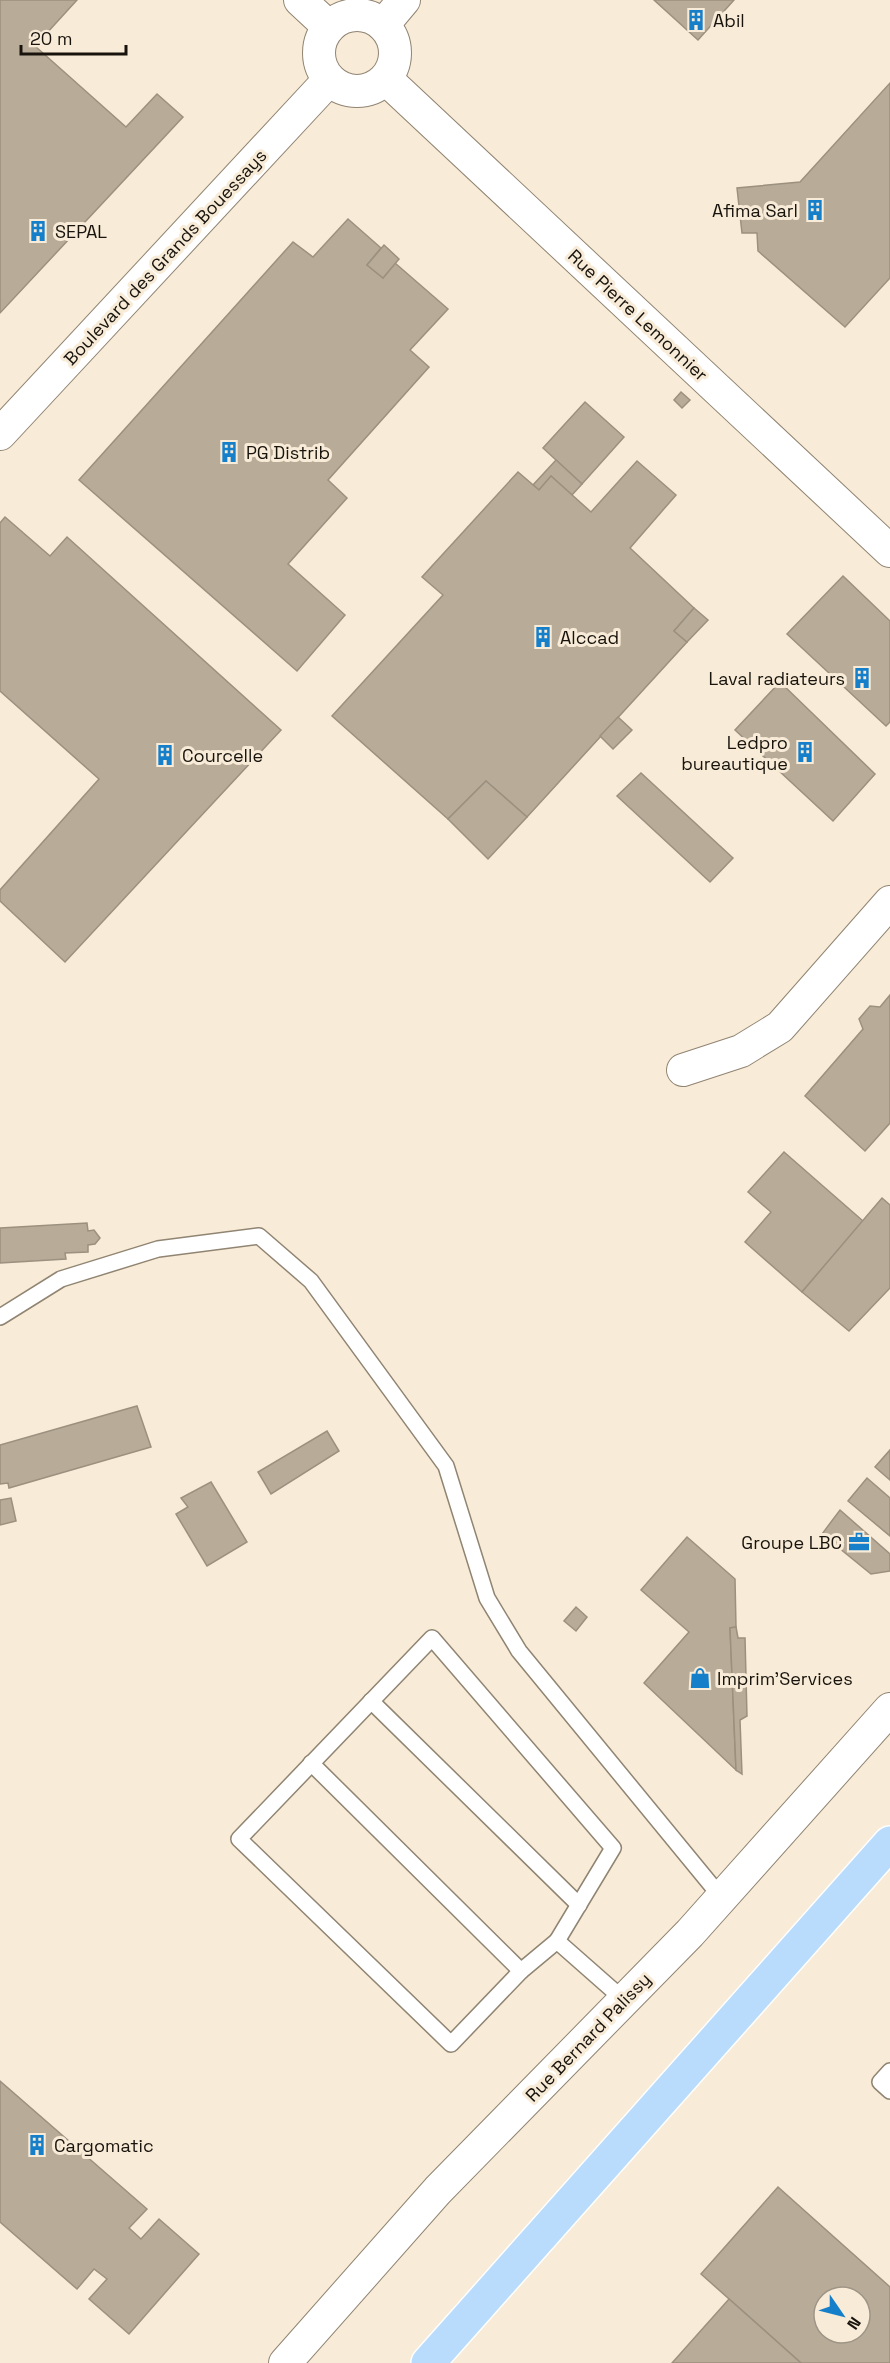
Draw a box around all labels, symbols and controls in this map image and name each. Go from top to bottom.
building icon: Abil [684,8,708,32]
place label: Abil [713,9,745,32]
scale bar [21,18,126,56]
text: 20 m [30,27,73,50]
street label: Boulevard des Grands Bouessays [59,144,271,370]
building icon: Afima Sarl [803,198,827,222]
place label: Afima Sarl [712,199,798,222]
building icon: SEPAL [26,219,50,243]
place label: SEPAL [55,220,107,243]
street label: Rue Pierre Lemonnier [563,244,713,386]
building icon: PG Distrib [217,440,241,464]
place label: PG Distrib [246,441,330,464]
building icon: Alccad [531,625,555,649]
place label: Alccad [560,626,619,649]
building icon: Laval radiateurs [850,666,874,690]
place label: Laval radiateurs [708,667,845,690]
place label: Ledpro bureautique [681,731,788,775]
building icon: Ledpro bureautique [793,740,817,764]
building icon: Courcelle [153,743,177,767]
place label: Courcelle [182,744,263,767]
office icon: Groupe LBC [847,1530,871,1554]
place label: Groupe LBC [741,1531,842,1554]
shop icon: Imprim'Services [688,1666,712,1690]
place label: Imprim'Services [717,1667,853,1690]
street label: Rue Bernard Palissy [520,1968,656,2106]
building icon: Cargomatic [25,2133,49,2157]
place label: Cargomatic [54,2134,154,2157]
north arrow [812,2285,872,2345]
text: N [842,2313,866,2334]

